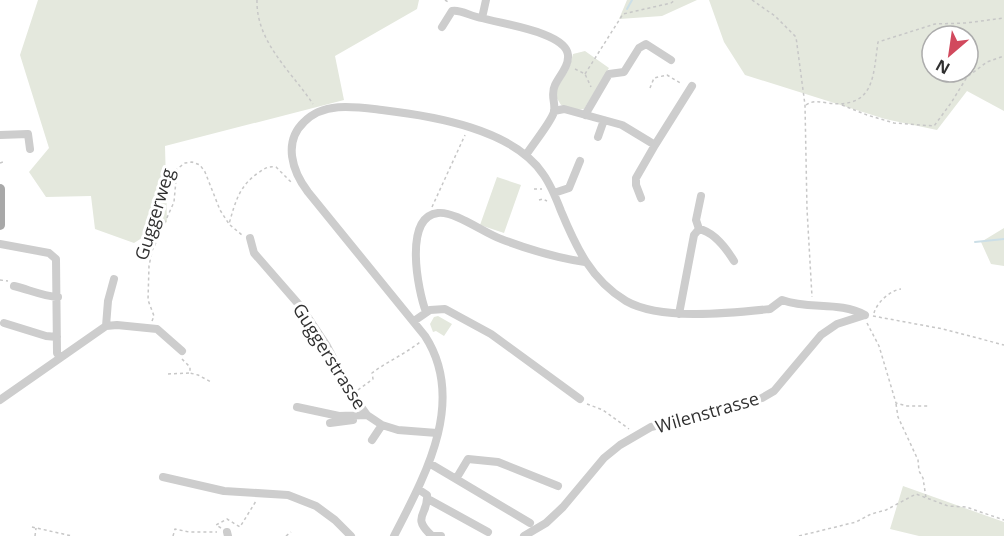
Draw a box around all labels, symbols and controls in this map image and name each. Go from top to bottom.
north arrow [920,24,980,84]
text: N [932,54,954,80]
street label: Guggerweg [129,165,179,263]
street label: Guggerstrasse [288,298,372,414]
street label: Wilenstrasse [653,386,761,438]

